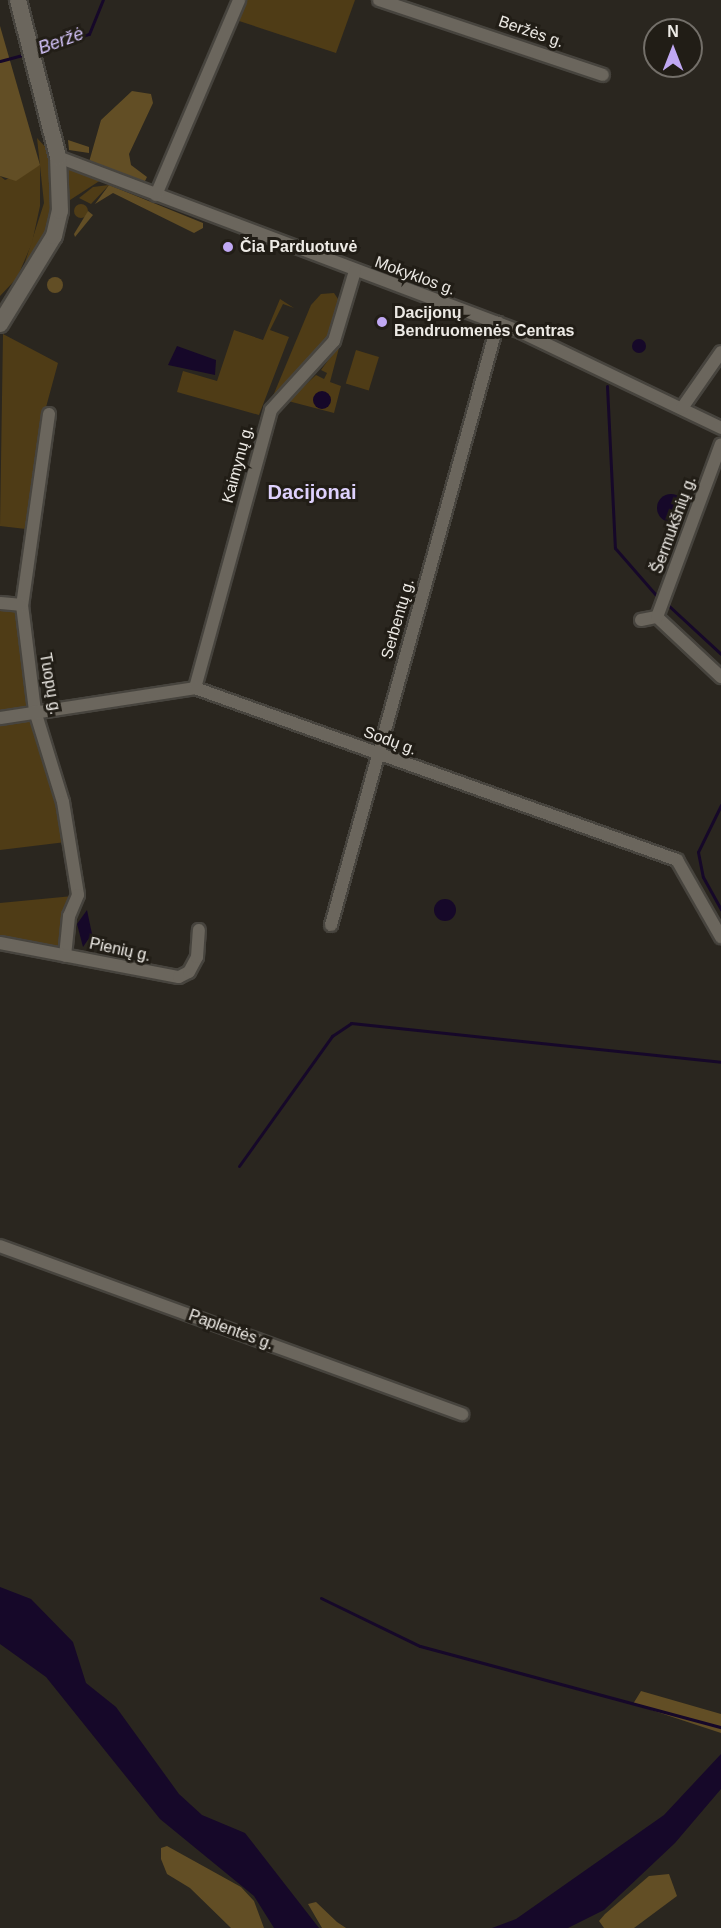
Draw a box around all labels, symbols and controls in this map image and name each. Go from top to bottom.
street label: Beržės g. [496,12,566,52]
north arrow [643,18,703,78]
water label: Beržė [35,23,87,59]
text: N [667,23,679,40]
place label: Čia Parduotuvė [240,237,357,257]
marker: Čia Parduotuvė [221,240,235,254]
street label: Mokyklos g. [372,253,458,299]
place label: Dacijonų Bendruomenės Centras [394,303,574,341]
marker: Dacijonų Bendruomenės Centras [375,315,389,329]
street label: Kaimynų g. [218,423,258,505]
street label: Šermukšnių g. [647,474,701,576]
district label: Dacijonai [268,480,356,504]
street label: Serbentų g. [377,577,419,661]
street label: Tuopų g. [35,652,65,716]
street label: Sodų g. [361,723,419,759]
street label: Pienių g. [88,934,152,966]
street label: Paplentės g. [186,1306,276,1354]

